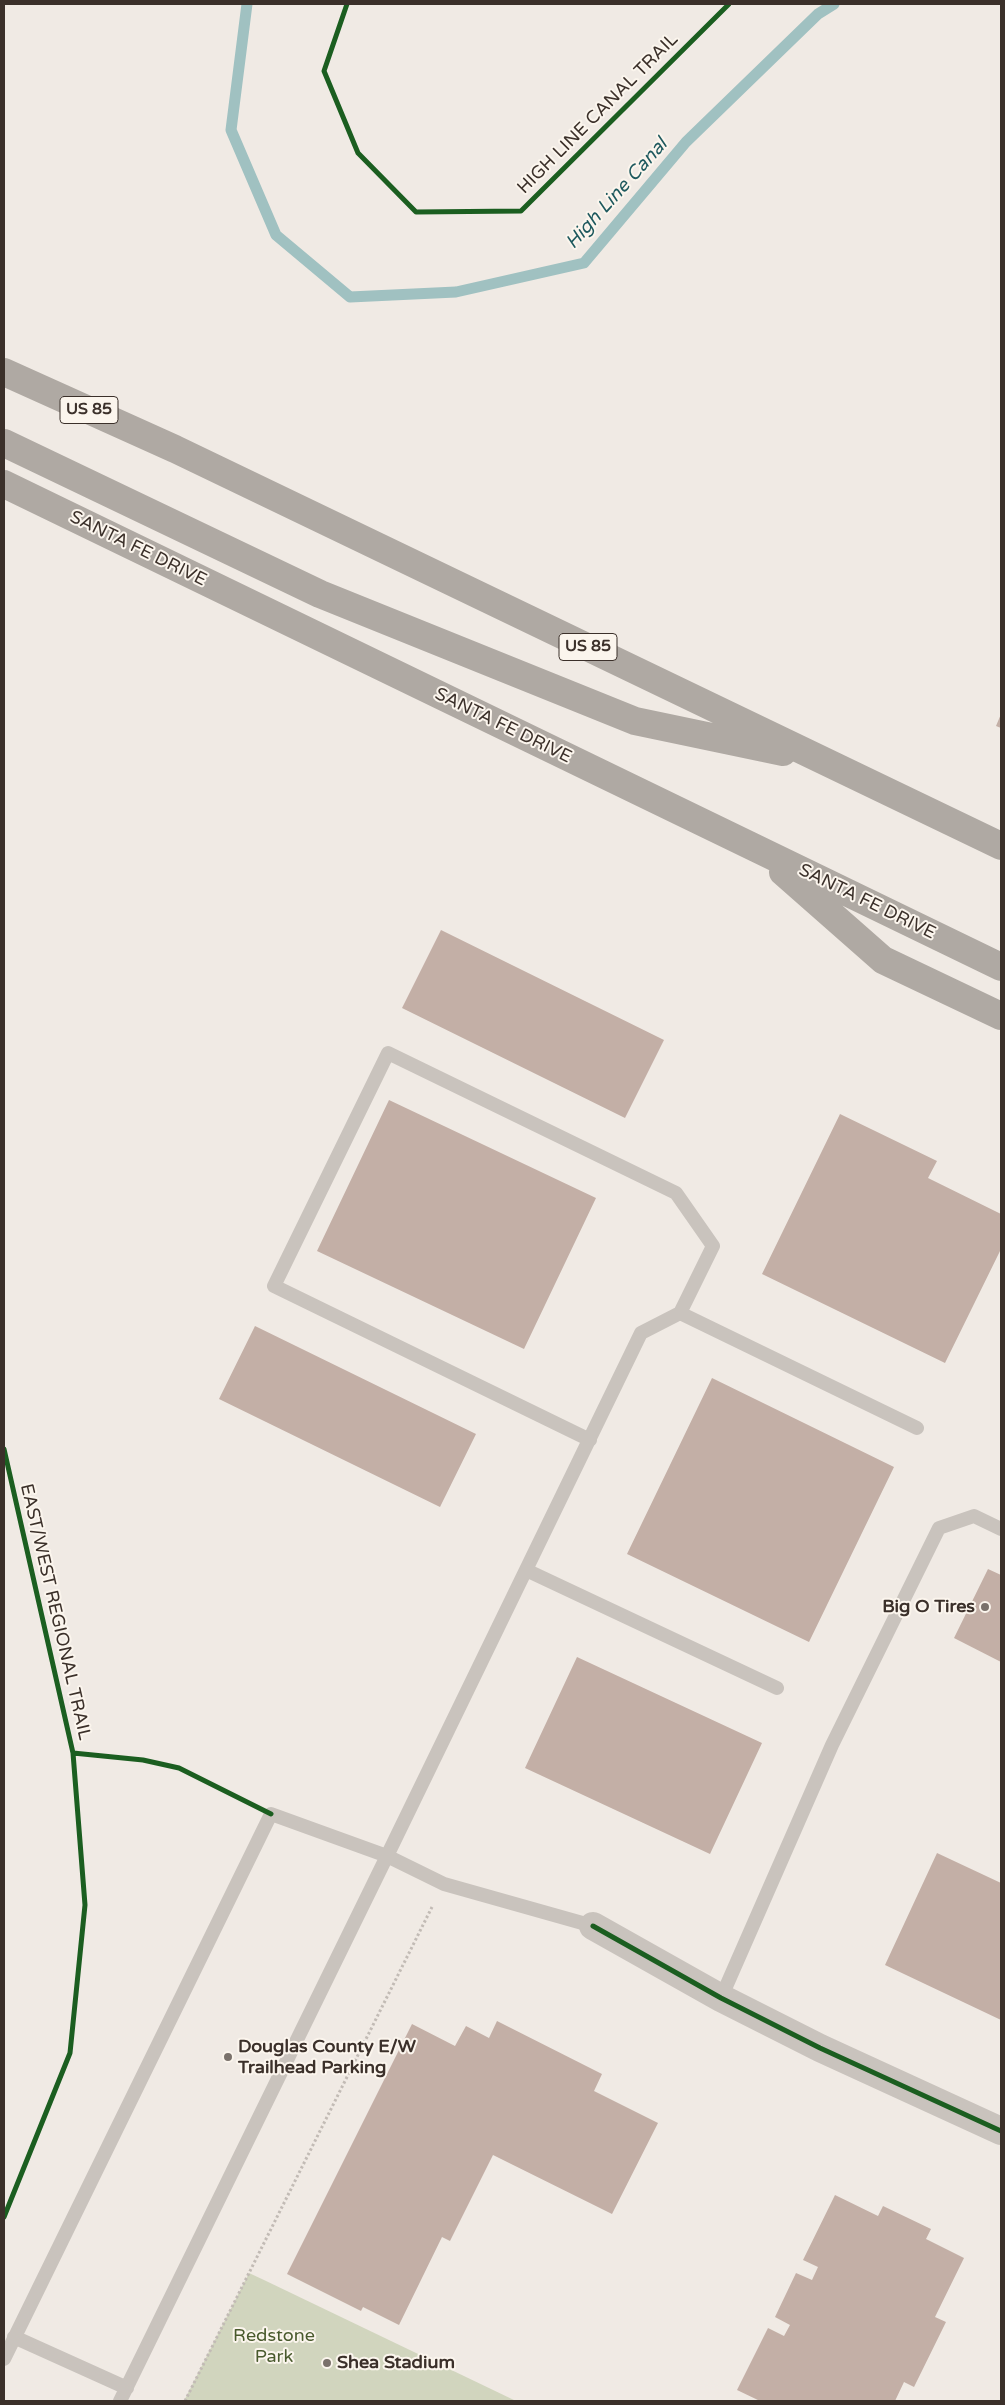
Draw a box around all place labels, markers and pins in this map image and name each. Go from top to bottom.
place label: Big O Tires [882,1596,975,1618]
marker: Big O Tires [979,1601,991,1613]
place label: Douglas County E/W Trailhead Parking [238,2036,416,2078]
marker: Douglas County E/W Trailhead Parking [222,2051,234,2063]
place label: Shea Stadium [337,2352,455,2374]
marker: Shea Stadium [321,2357,333,2369]

